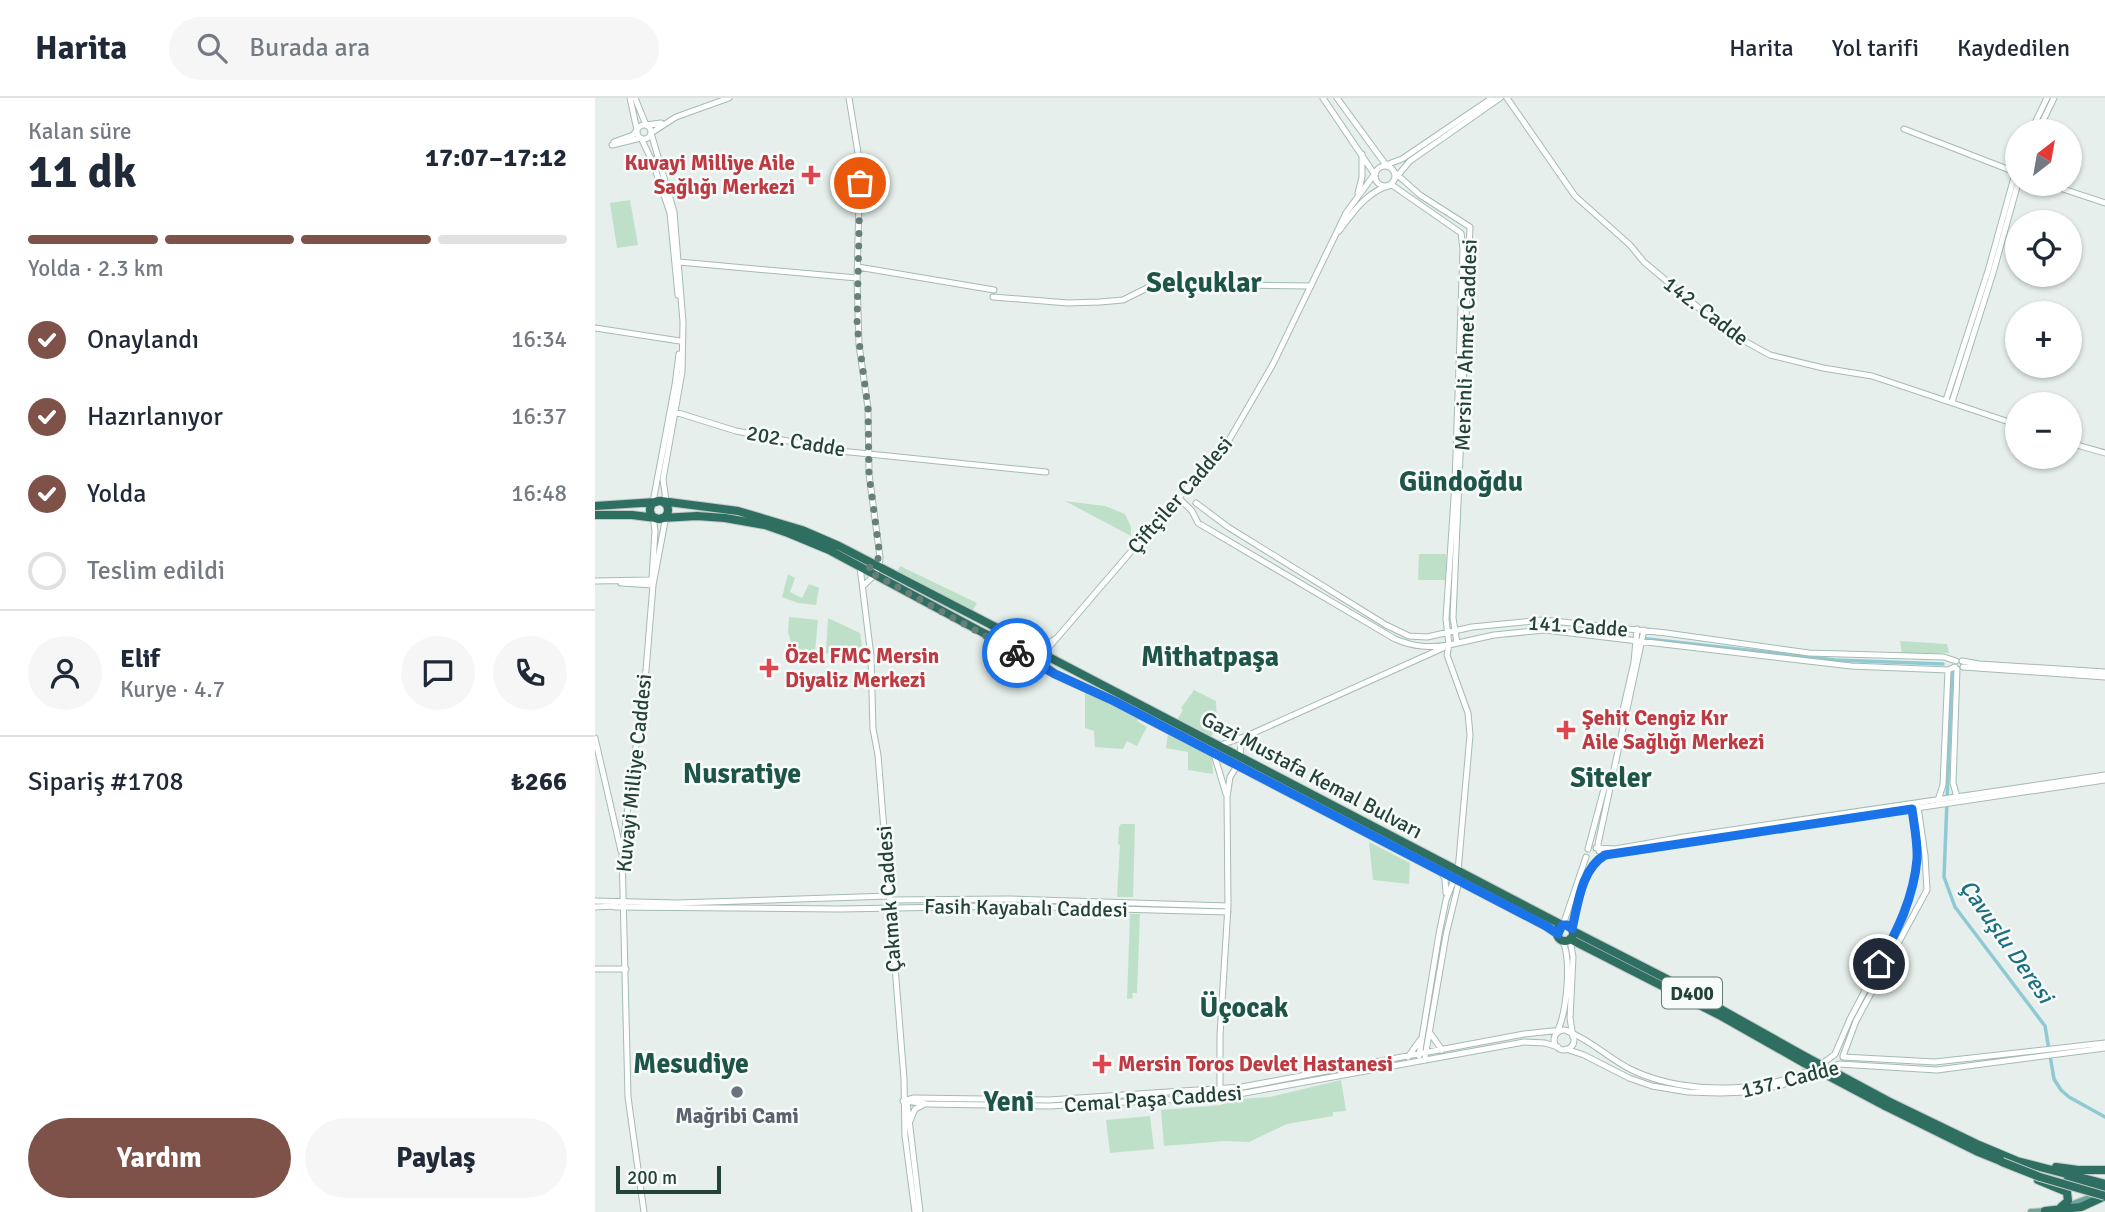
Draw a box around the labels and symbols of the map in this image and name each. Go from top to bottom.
north arrow [2005,119,2083,196]
place label: Kuvayi Milliye Aile Sağlığı Merkezi [624,150,795,200]
pin [830,153,890,213]
marker: Kuvayi Milliye Aile Sağlığı Merkezi [801,165,821,185]
street label: Mersinli Ahmet Caddesi [1449,238,1483,452]
district label: Selçuklar [1146,266,1263,300]
street label: 142. Cadde [1658,271,1754,351]
street label: 202. Cadde [744,420,848,462]
street label: Çiftçiler Caddesi [1122,431,1238,559]
district label: Gündoğdu [1399,465,1523,499]
street label: 141. Cadde [1527,610,1629,642]
courier [982,618,1052,688]
district label: Mithatpaşa [1141,640,1279,674]
place label: Özel FMC Mersin Diyaliz Merkezi [785,643,939,693]
marker: Özel FMC Mersin Diyaliz Merkezi [759,658,779,678]
street label: Kuvayi Milliye Caddesi [611,672,657,874]
place label: Şehit Cengiz Kır Aile Sağlığı Merkezi [1582,705,1764,755]
street label: Gazi Mustafa Kemal Bulvarı [1197,706,1427,844]
marker: Şehit Cengiz Kır Aile Sağlığı Merkezi [1556,720,1576,740]
district label: Nusratiye [683,757,801,791]
district label: Siteler [1570,761,1653,795]
street label: Çakmak Caddesi [871,825,907,973]
water label: Çavuşlu Deresi [1953,874,2062,1011]
street label: Fasih Kayabalı Caddesi [924,893,1128,923]
pin [1849,934,1909,994]
road number: D400 [1662,978,1722,1009]
district label: Üçocak [1200,991,1289,1025]
district label: Mesudiye [633,1047,749,1081]
place label: Mersin Toros Devlet Hastanesi [1118,1051,1393,1077]
marker: Mersin Toros Devlet Hastanesi [1092,1054,1112,1074]
street label: 137. Cadde [1738,1054,1842,1104]
street label: Cemal Paşa Caddesi [1063,1080,1243,1118]
marker: Mağribi Cami [729,1084,745,1100]
district label: Yeni [983,1085,1034,1119]
place label: Mağribi Cami [675,1103,799,1129]
scale bar [616,1163,721,1195]

